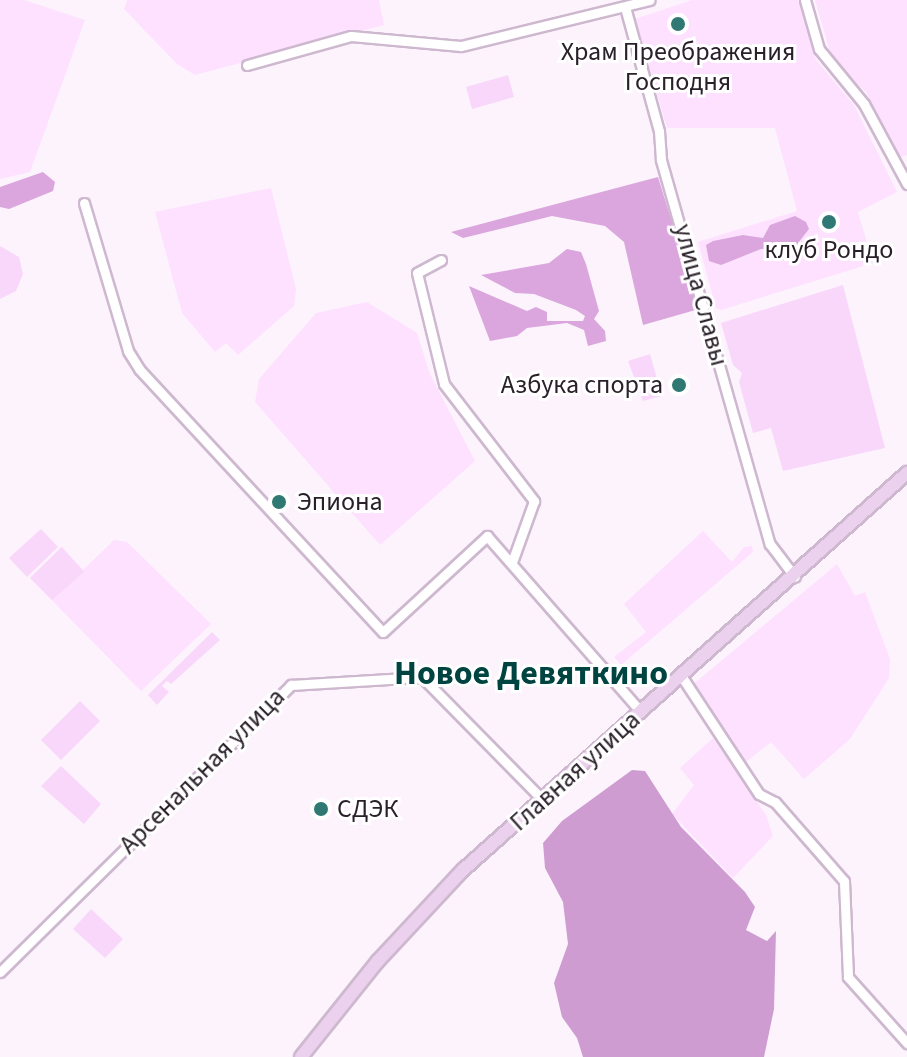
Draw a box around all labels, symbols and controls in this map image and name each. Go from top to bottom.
marker: Храм Преображения Господня [669,15,687,33]
place label: Храм Преображения Господня [561,36,795,98]
marker: клуб Рондо [820,213,838,231]
street label: улица Славы [667,221,735,369]
place label: клуб Рондо [765,234,893,266]
place label: Азбука спорта [501,369,663,401]
marker: Азбука спорта [670,376,688,394]
place label: Эпиона [297,486,383,518]
marker: Эпиона [268,491,290,513]
district label: Новое Девяткино [394,654,668,694]
street label: Арсенальная улица [113,682,291,860]
street label: Главная улица [503,704,647,838]
place label: СДЭК [337,793,398,825]
marker: СДЭК [312,800,330,818]

